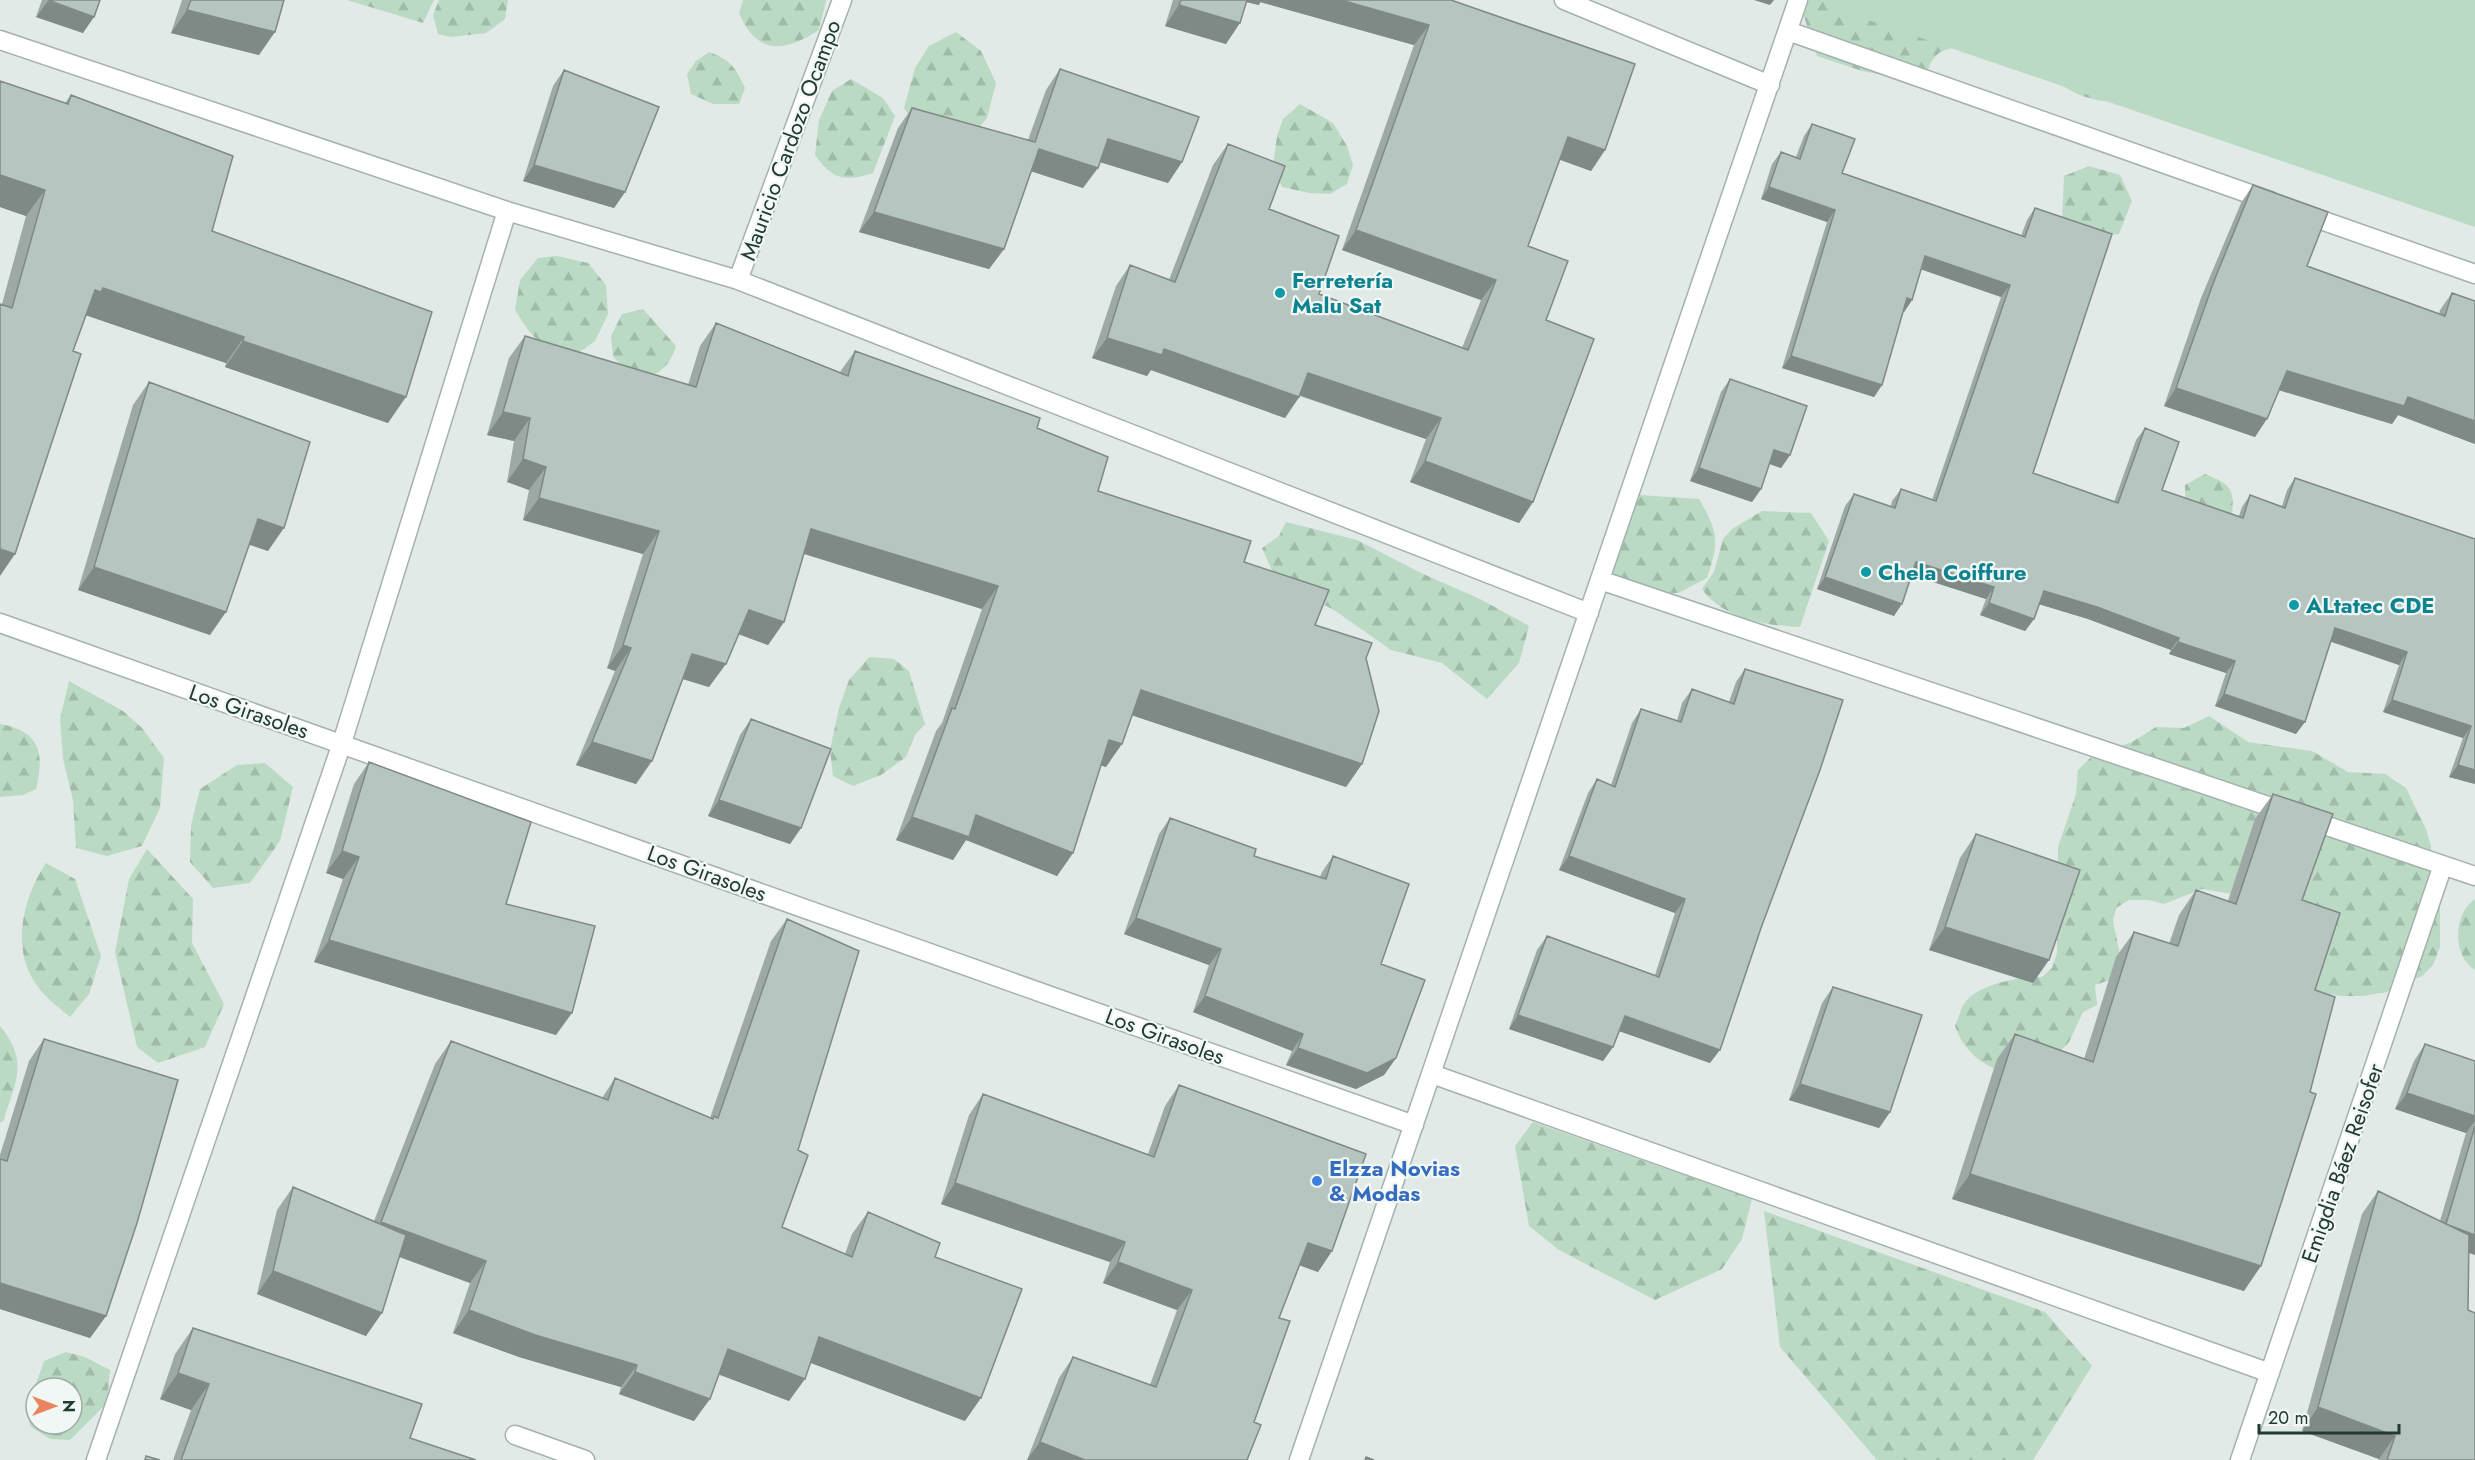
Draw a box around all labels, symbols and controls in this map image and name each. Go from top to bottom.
street label: Mauricio Cardozo Ocampo [732,15,848,265]
place label: Ferretería Malu Sat [1292,264,1393,321]
marker: Ferretería Malu Sat [1273,286,1287,300]
place label: Chela Coiffure [1878,556,2027,588]
marker: Chela Coiffure [1859,565,1873,579]
place label: ALtatec CDE [2305,589,2435,621]
marker: ALtatec CDE [2287,598,2301,612]
street label: Los Girasoles [185,676,313,746]
street label: Los Girasoles [643,837,771,909]
street label: Los Girasoles [1101,1000,1229,1072]
street label: Emigdia Báez Reisofer [2293,1059,2391,1267]
place label: Elzza Novias & Modas [1329,1152,1460,1209]
marker: Elzza Novias & Modas [1310,1174,1324,1188]
north arrow [24,1376,84,1436]
scale bar [2259,1397,2398,1435]
text: N [57,1400,80,1412]
text: 20 m [2268,1405,2308,1431]

